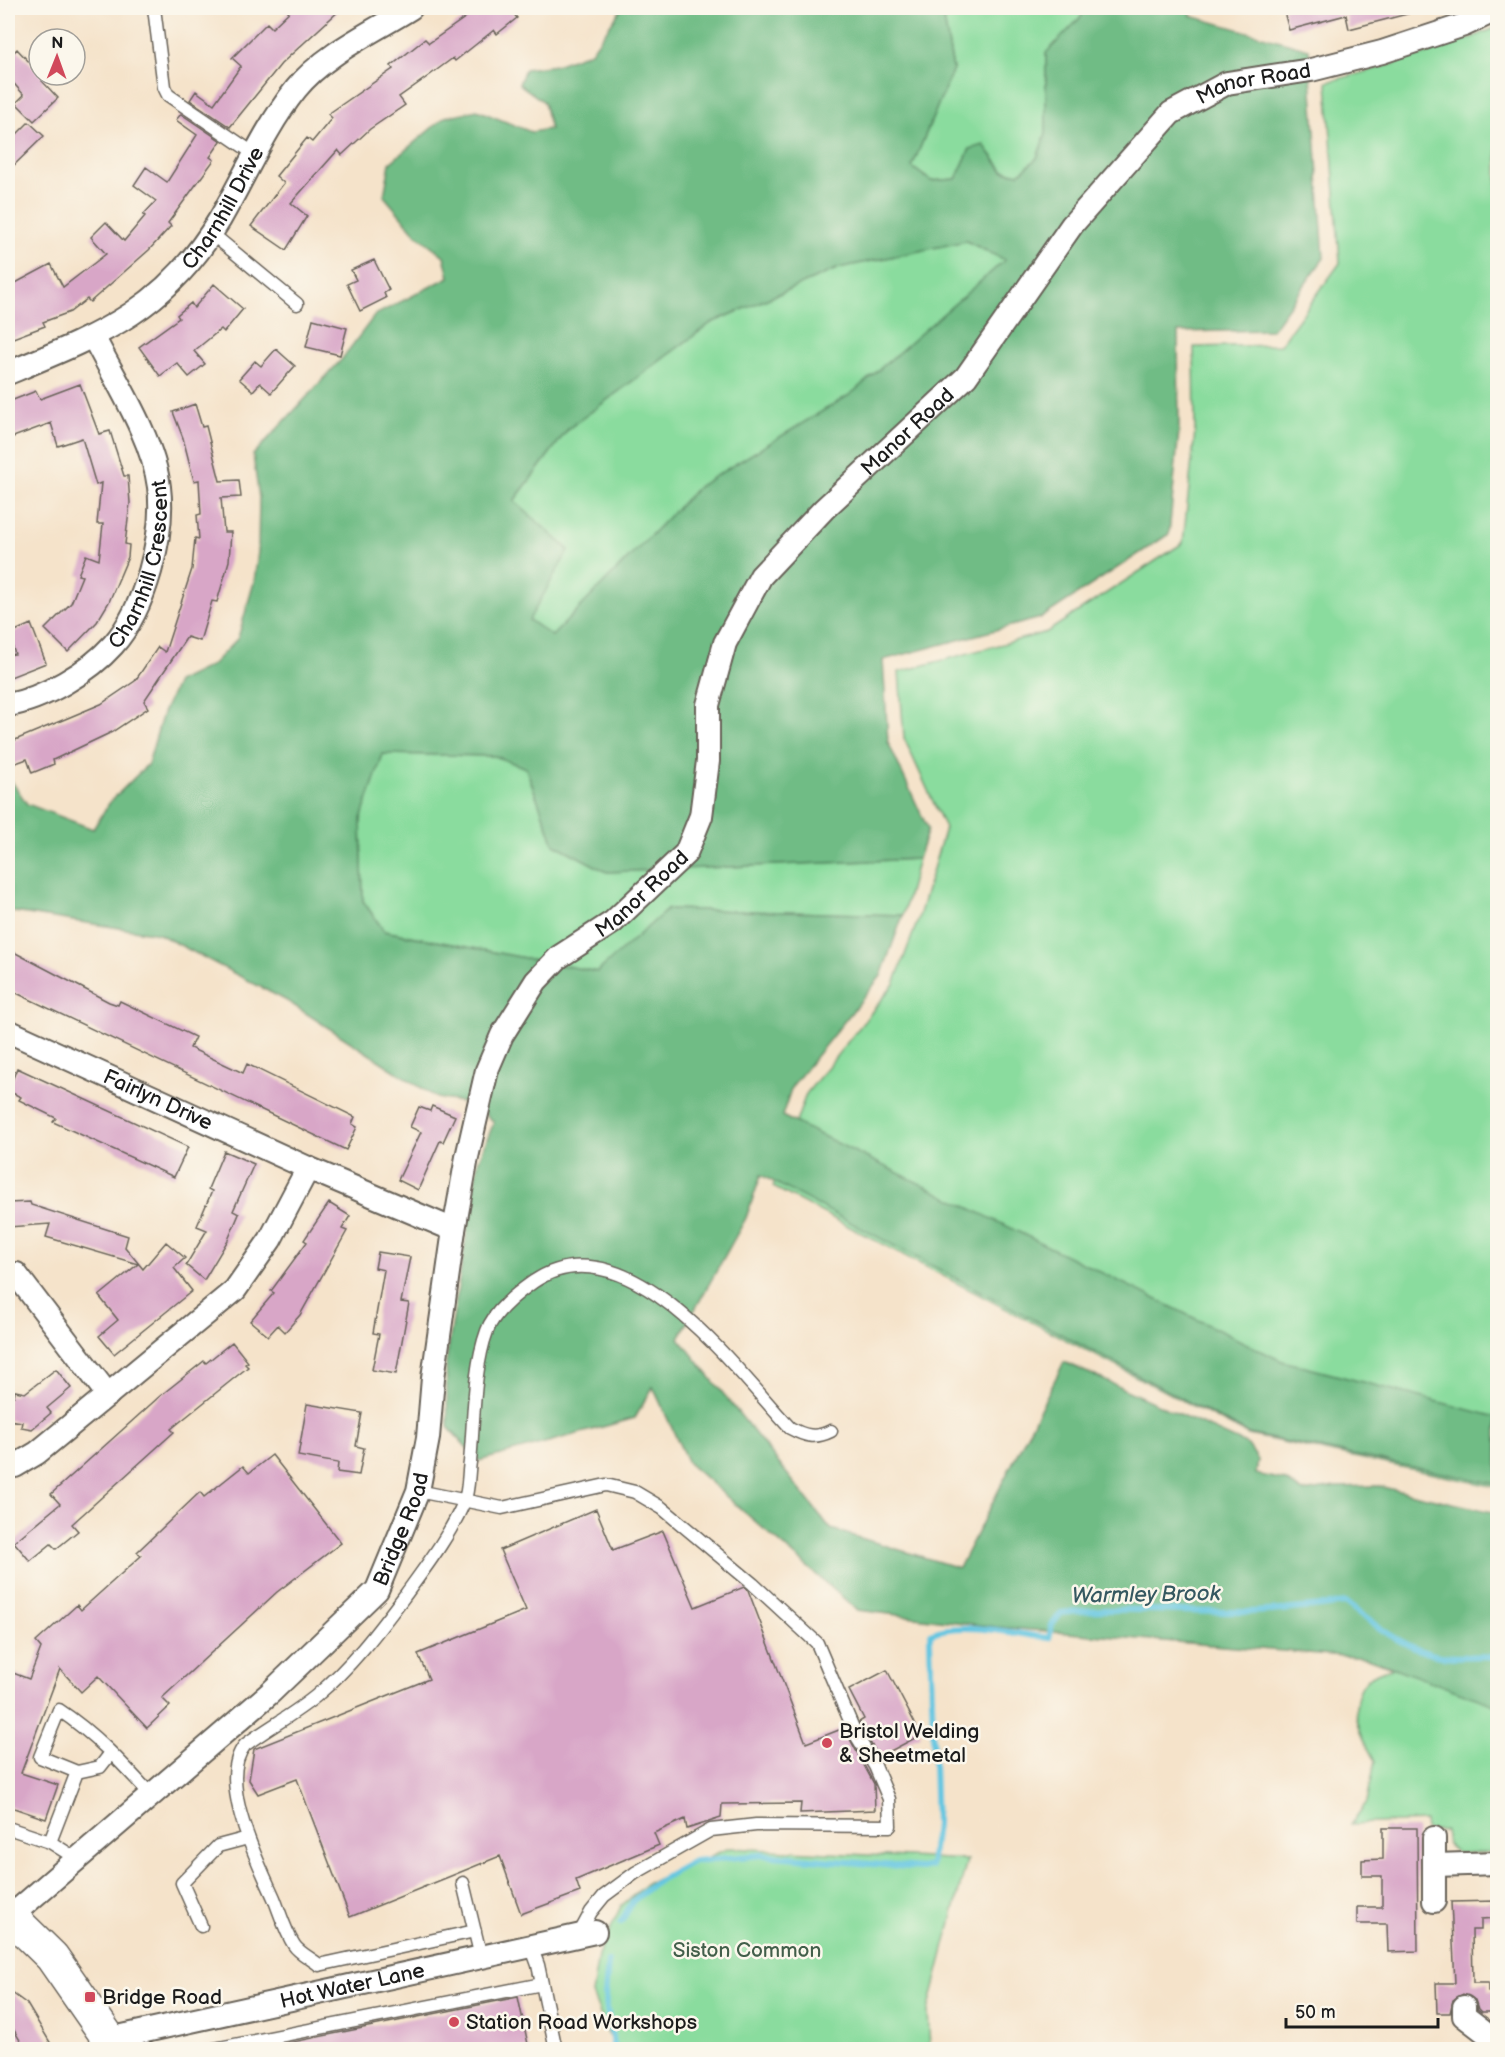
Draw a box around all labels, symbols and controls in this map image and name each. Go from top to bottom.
north arrow [27,27,87,87]
text: N [51,34,63,53]
street label: Manor Road [1192,58,1313,110]
street label: Charnhill Drive [176,142,269,275]
street label: Manor Road [856,382,959,481]
street label: Charnhill Crescent [103,478,173,654]
street label: Manor Road [590,845,694,943]
street label: Fairlyn Drive [99,1064,217,1135]
street label: Bridge Road [368,1470,434,1590]
water label: Warmley Brook [1071,1580,1222,1610]
place label: Bristol Welding & Sheetmetal [839,1719,979,1768]
marker: Bristol Welding & Sheetmetal [820,1736,834,1750]
park label: Siston Common [673,1938,821,1963]
street label: Hot Water Lane [278,1957,427,2014]
place label: Bridge Road [102,1985,222,2010]
marker: Bridge Road [83,1990,97,2004]
scale bar [1286,1991,1438,2029]
text: 50 m [1295,2002,1336,2023]
place label: Station Road Workshops [466,2010,697,2035]
marker: Station Road Workshops [447,2015,461,2029]

